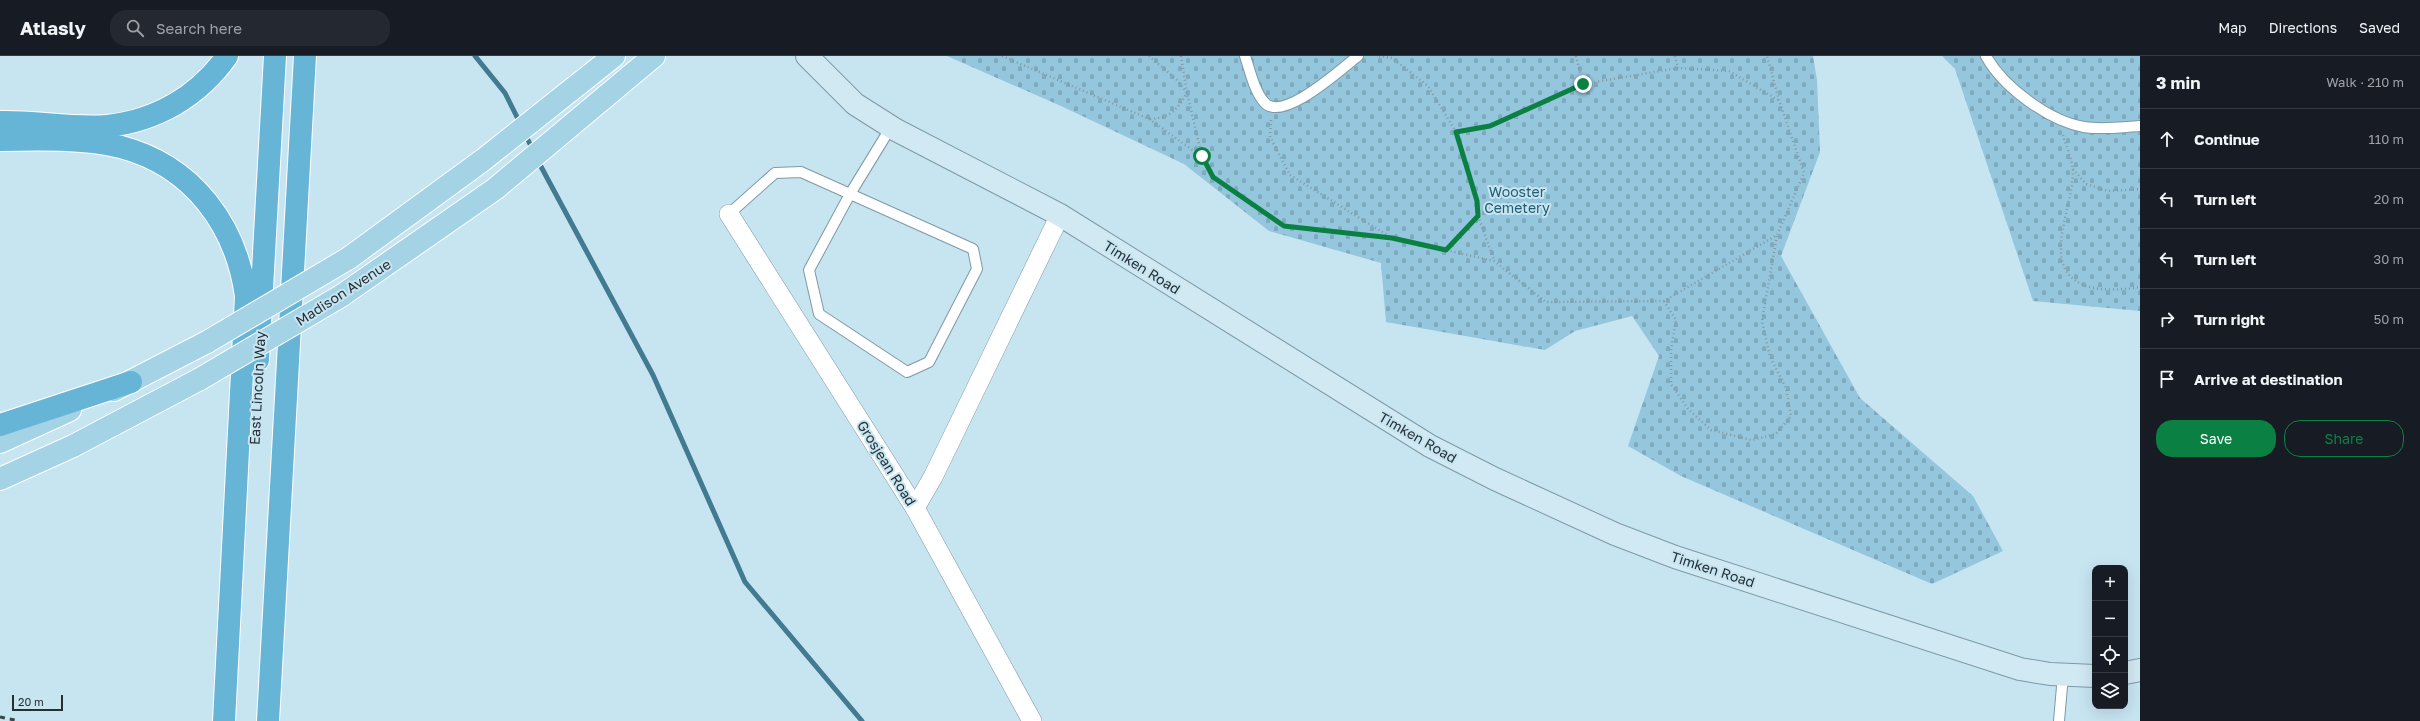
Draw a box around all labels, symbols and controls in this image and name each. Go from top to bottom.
search box [110,10,390,46]
text: Atlasly [20,16,86,39]
icon: search [124,17,146,39]
text: Search here [156,19,242,37]
text: Map [2218,19,2247,36]
text: Directions [2269,19,2337,36]
text: Saved [2359,19,2400,36]
text: 3 min [2156,72,2200,93]
text: Walk · 210 m [2326,74,2404,90]
route end [1574,75,1592,93]
icon: ahead [2156,128,2178,150]
text: Continue [2194,130,2260,148]
text: 110 m [2369,131,2404,147]
route start [1193,147,1211,165]
park label: Wooster Cemetery [1484,183,1550,216]
icon: left [2156,188,2178,210]
text: Turn left [2194,190,2256,208]
text: 20 m [2374,191,2404,207]
street label: Timken Road [1101,237,1183,297]
icon: left [2156,248,2178,270]
text: Turn left [2194,250,2256,268]
text: 30 m [2374,251,2404,267]
street label: Madison Avenue [292,255,394,329]
icon: right [2156,308,2178,330]
text: Turn right [2194,310,2265,328]
text: 50 m [2374,311,2404,327]
street label: East Lincoln Way [246,330,268,445]
icon: arrive [2156,368,2178,390]
text: Arrive at destination [2194,370,2343,388]
street label: Timken Road [1376,408,1460,466]
street label: Grosjean Road [854,417,920,509]
button: Save [2156,420,2276,457]
button: Share [2284,420,2404,457]
street label: Timken Road [1669,547,1757,591]
map controls [2092,565,2128,709]
button: + [2092,565,2128,601]
button: − [2092,601,2128,637]
button: locate [2092,637,2128,673]
button: layers [2092,673,2128,709]
scale bar [12,693,63,712]
text: 20 m [18,695,44,708]

